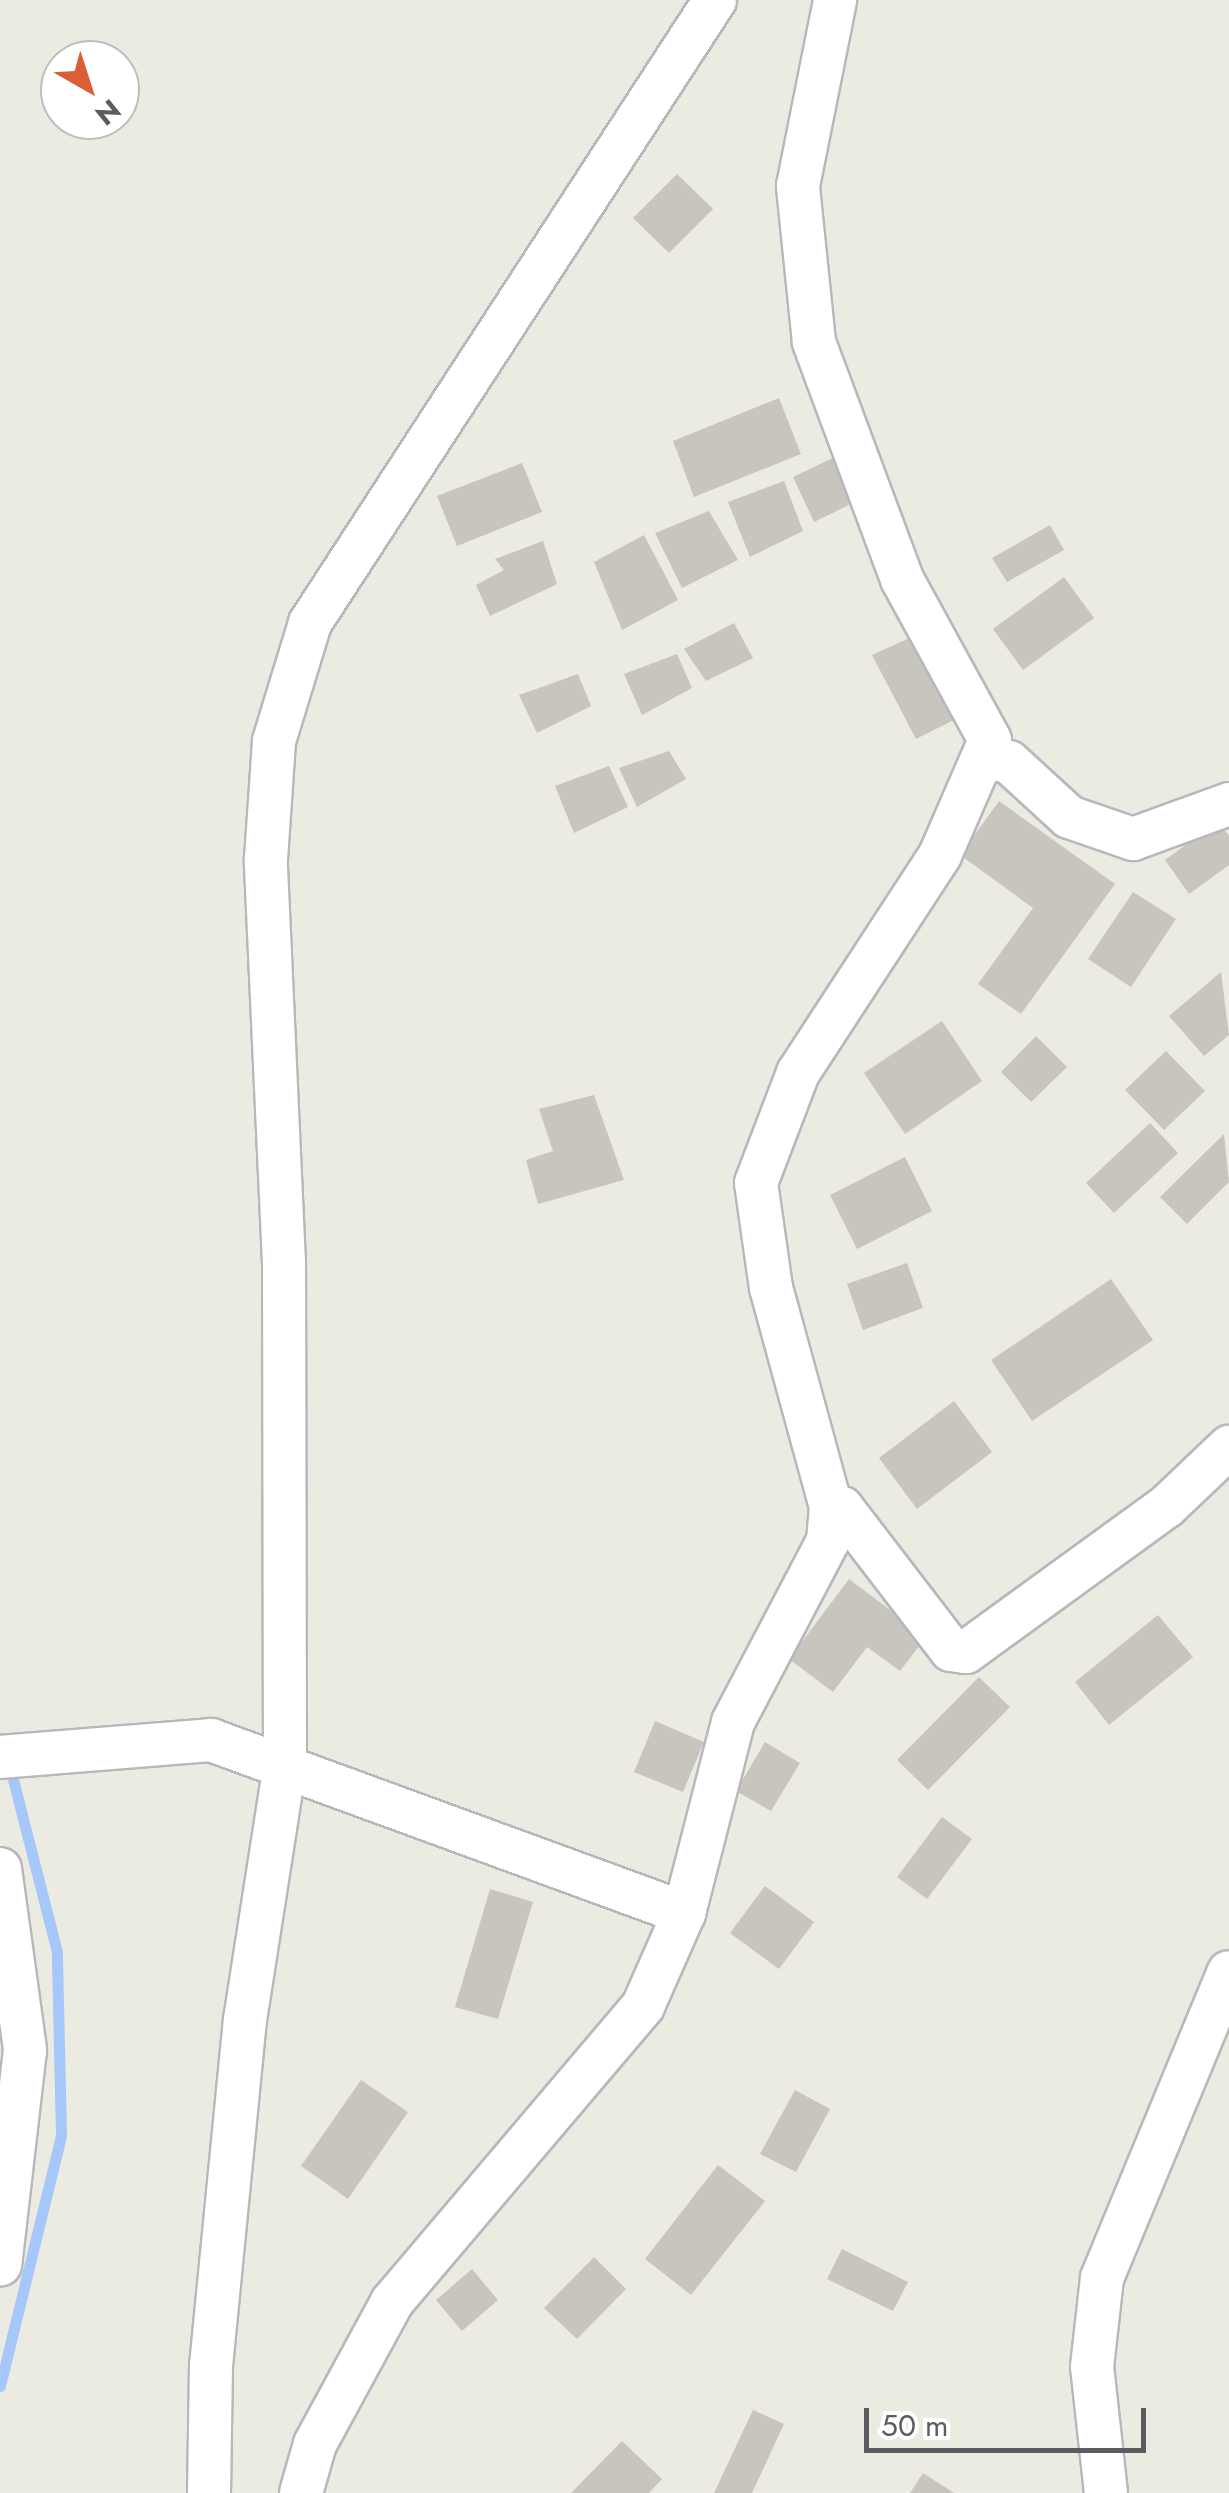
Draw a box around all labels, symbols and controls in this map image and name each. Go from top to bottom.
north arrow [40,40,140,140]
text: N [86,89,129,135]
scale bar [869,2388,1152,2450]
text: 50 m [881,2404,948,2447]

